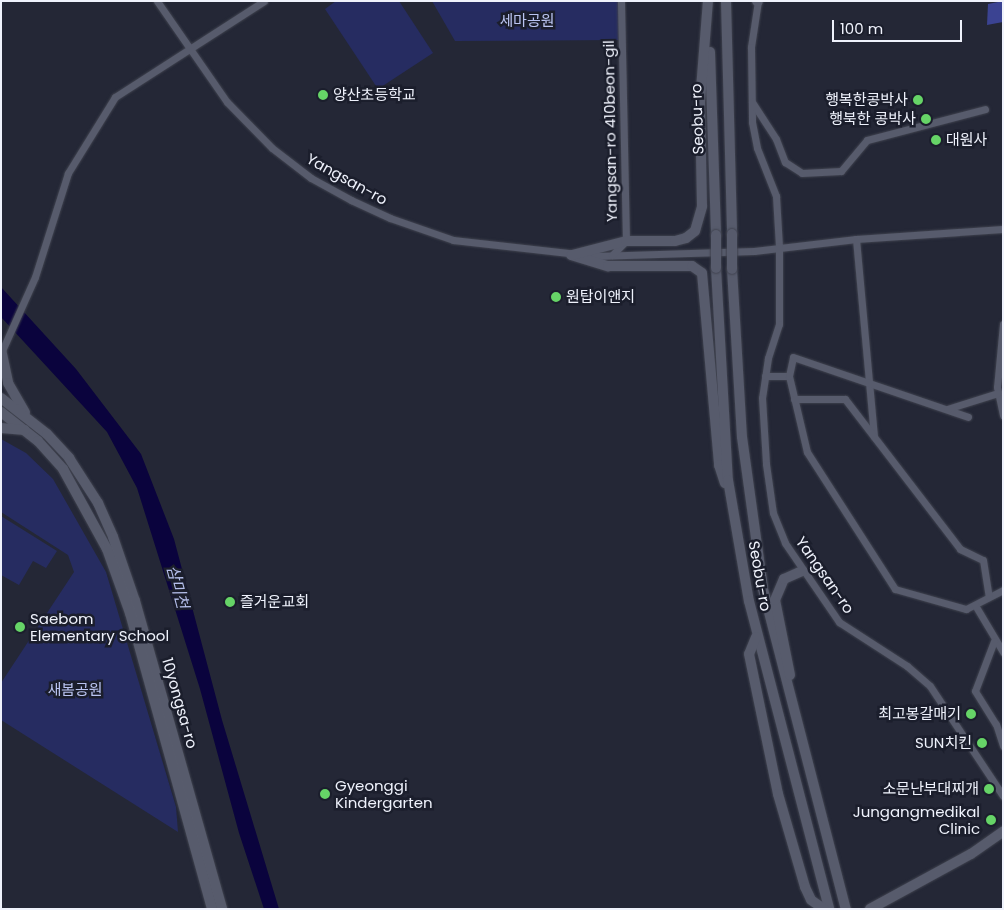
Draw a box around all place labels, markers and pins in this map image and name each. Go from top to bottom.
place label: 양산초등학교 [333,86,416,104]
marker: 양산초등학교 [317,89,329,101]
place label: 행복한콩박사 [825,91,908,109]
marker: 행복한콩박사 [912,94,924,106]
place label: 행북한 콩박사 [829,110,916,128]
marker: 행북한 콩박사 [920,113,932,125]
place label: 대원사 [946,131,987,149]
marker: 대원사 [930,134,942,146]
place label: 원탑이앤지 [566,288,635,306]
marker: 원탑이앤지 [550,291,562,303]
place label: 즐거운교회 [240,593,309,611]
marker: 즐거운교회 [224,596,236,608]
place label: Saebom Elementary School [30,609,169,644]
marker: Saebom Elementary School [14,621,26,633]
place label: 최고봉갈매기 [878,705,961,723]
marker: 최고봉갈매기 [965,708,977,720]
place label: SUN치킨 [915,734,972,752]
marker: SUN치킨 [976,737,988,749]
place label: Gyeonggi Kindergarten [335,776,433,811]
place label: 소문난부대찌개 [882,780,979,798]
marker: 소문난부대찌개 [983,783,995,795]
marker: Gyeonggi Kindergarten [319,788,331,800]
place label: Jungangmedikal Clinic [853,802,980,837]
marker: Jungangmedikal Clinic [984,813,998,827]

